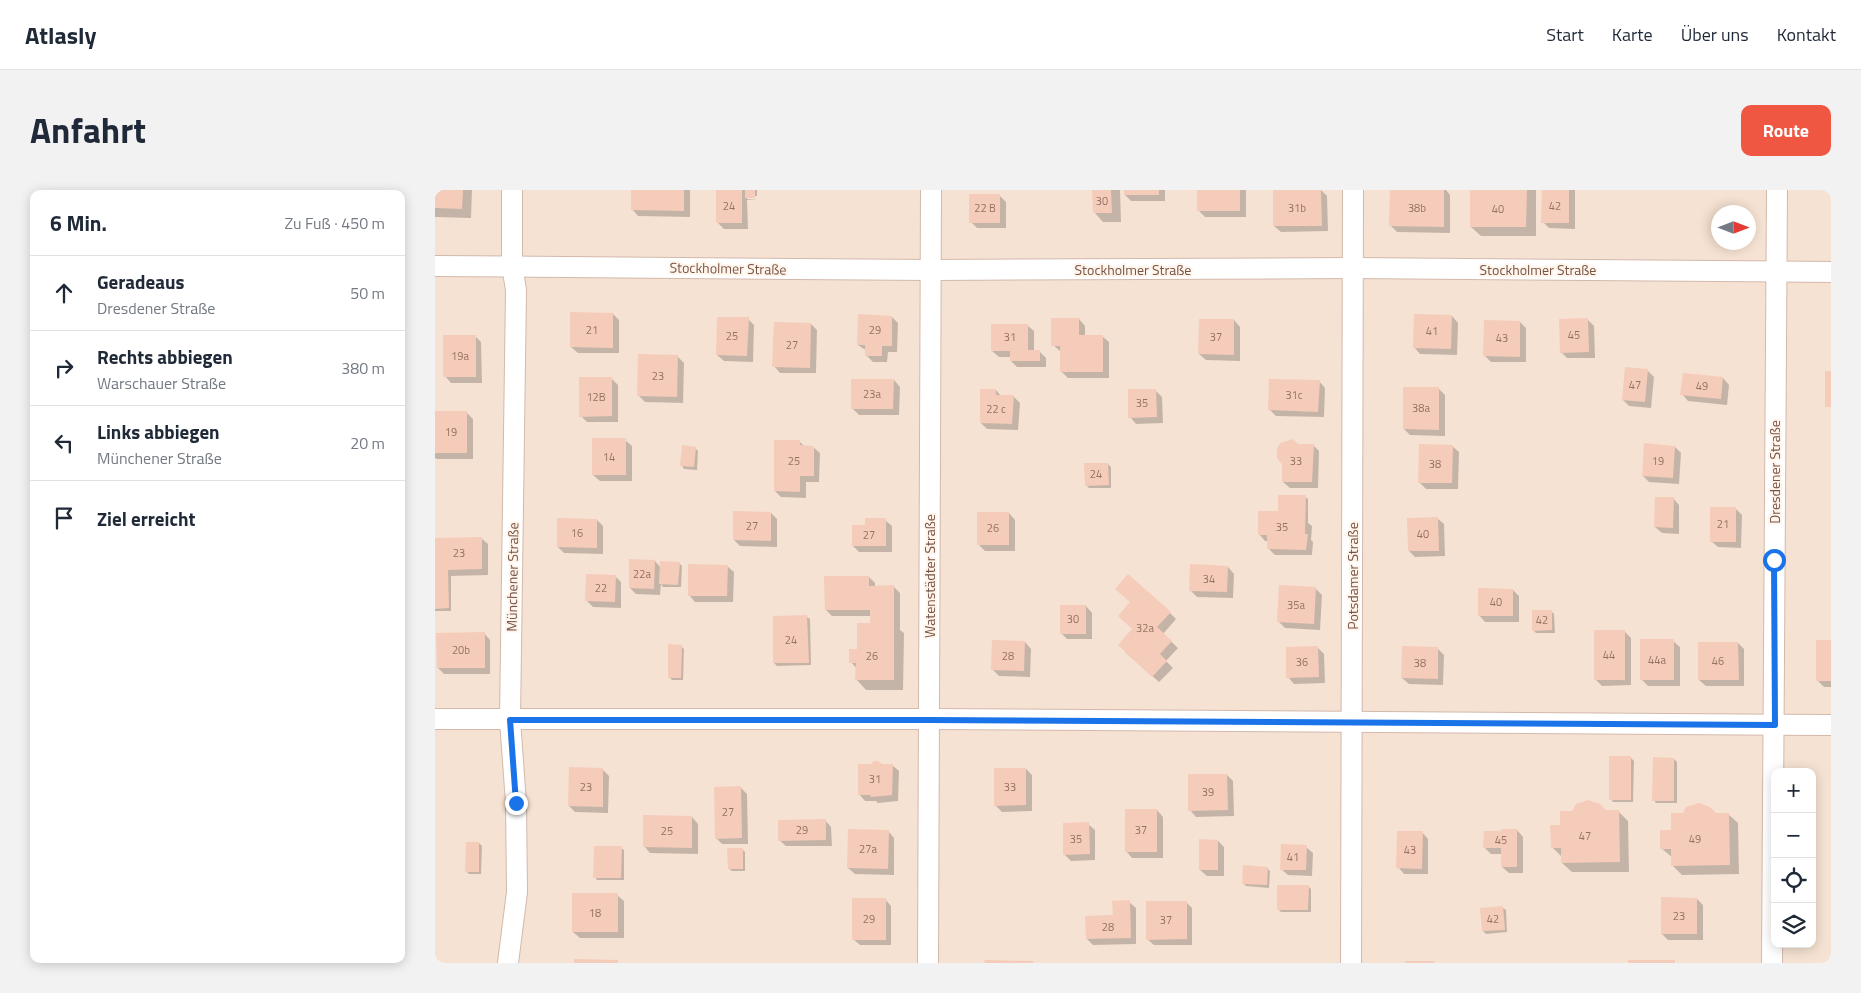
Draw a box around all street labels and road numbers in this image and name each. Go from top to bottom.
street label: Stockholmer Straße [669,256,787,280]
street label: Stockholmer Straße [1075,259,1191,280]
street label: Stockholmer Straße [1480,259,1596,280]
street label: Dresdener Straße [1764,420,1785,524]
street label: Watenstädter Straße [919,514,940,638]
street label: Münchener Straße [501,522,523,632]
street label: Potsdamer Straße [1342,522,1363,630]

